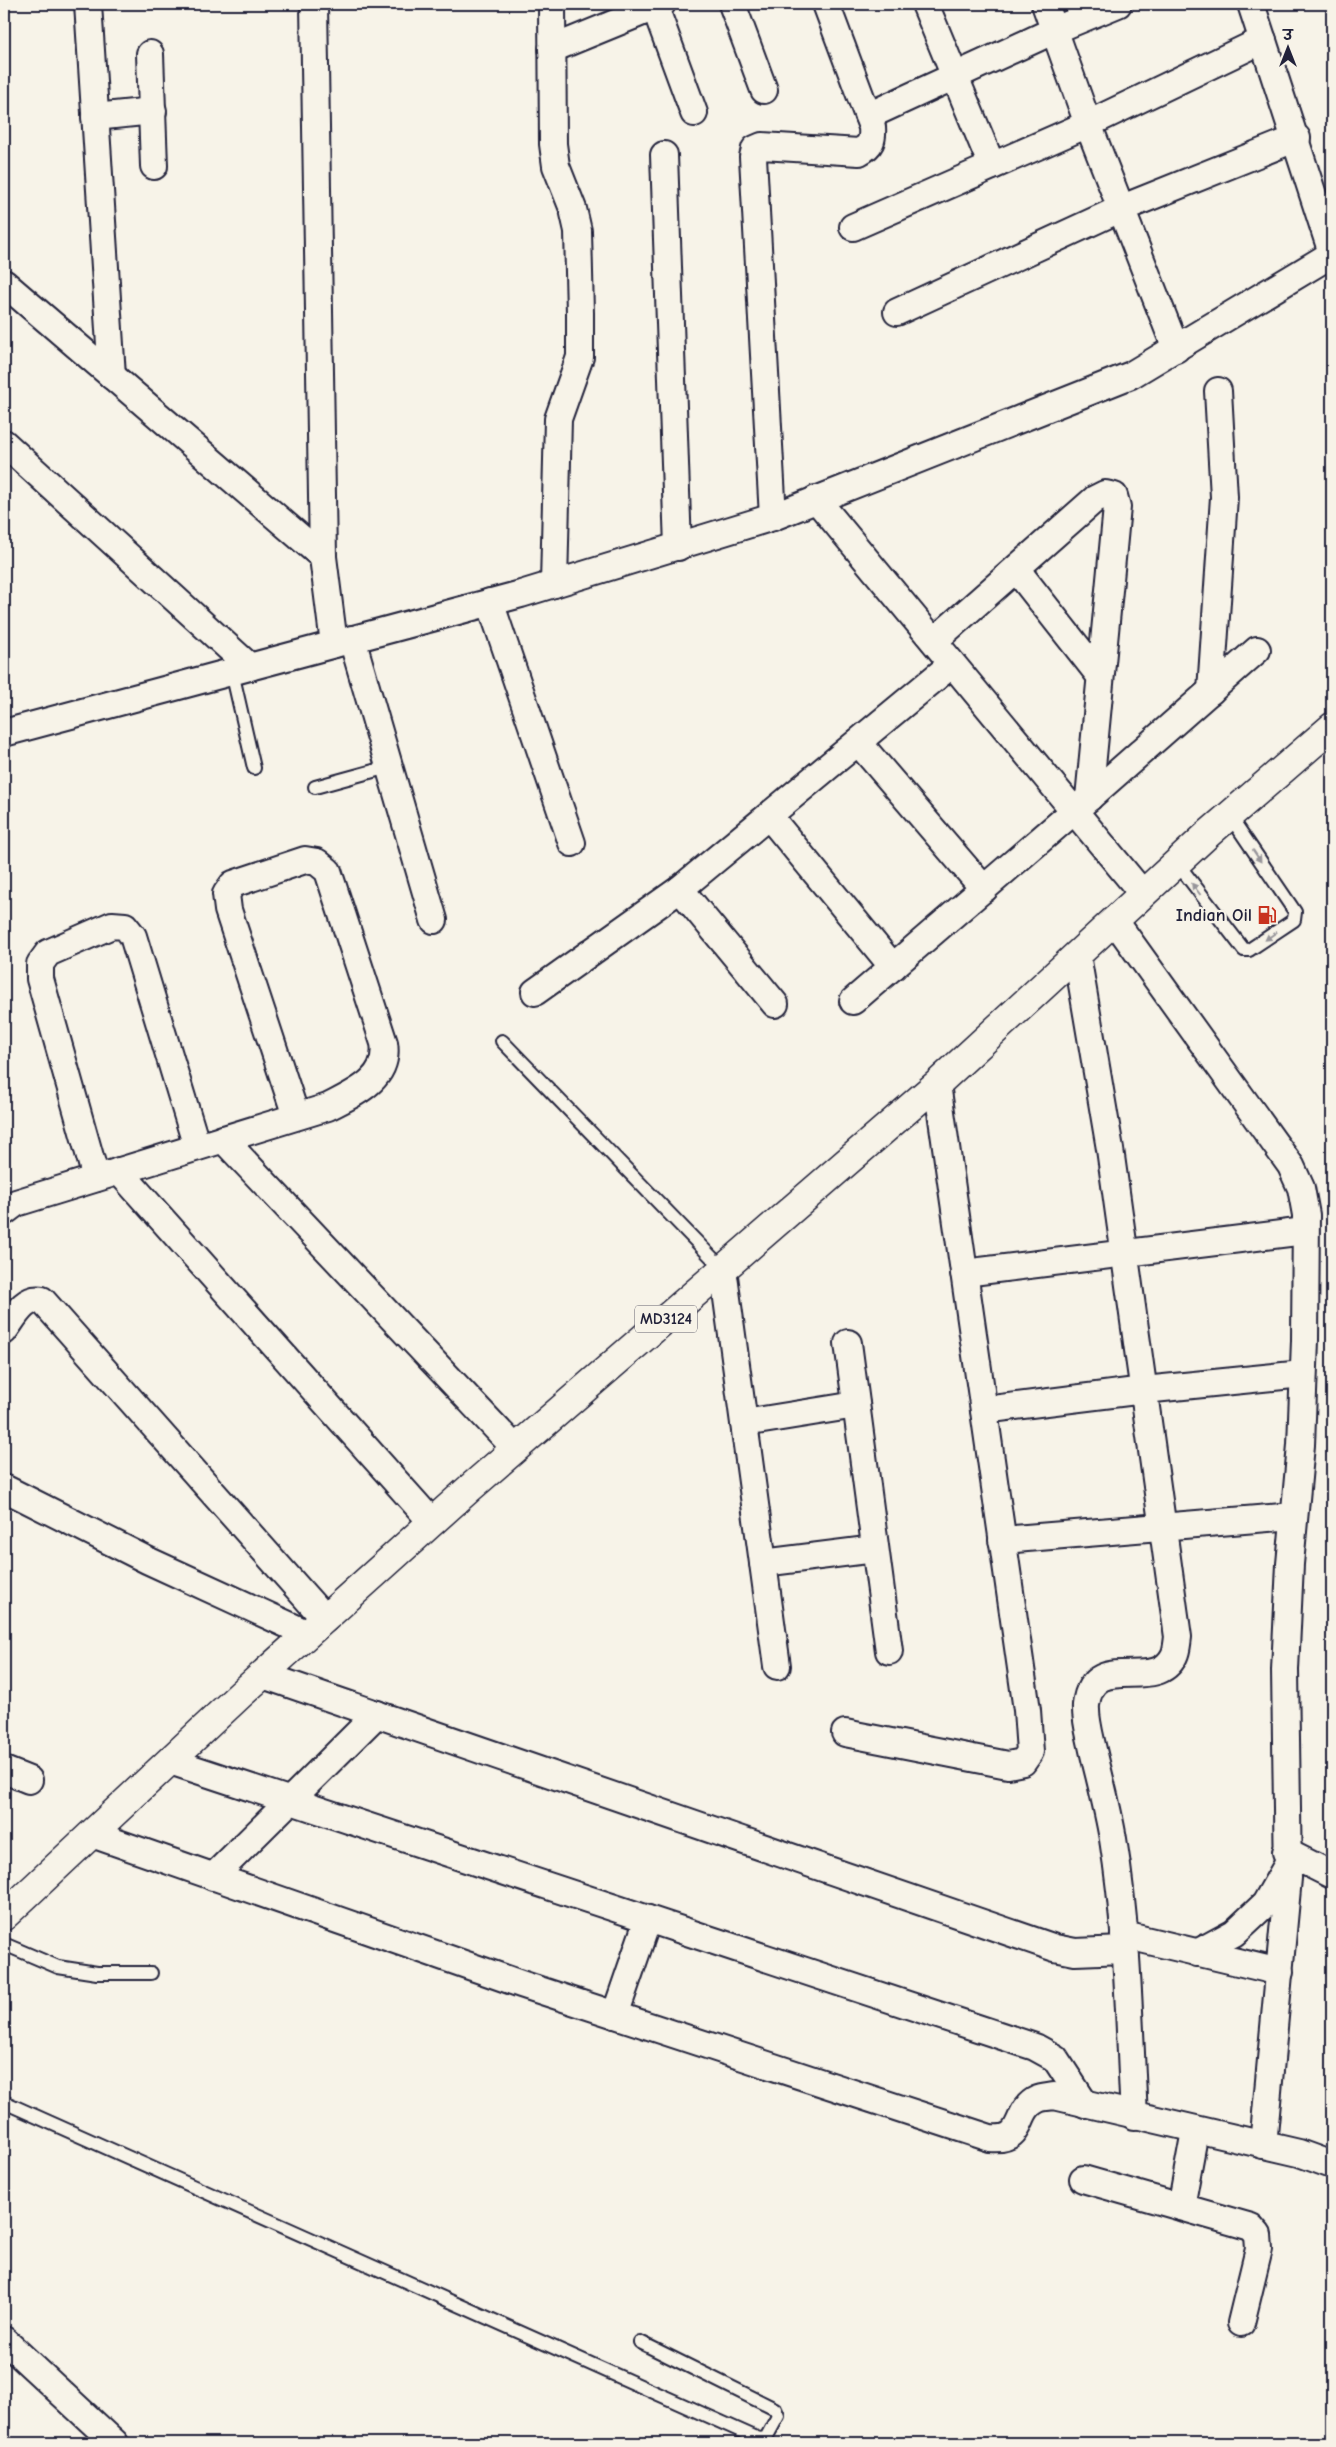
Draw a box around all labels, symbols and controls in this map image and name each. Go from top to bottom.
north arrow [1264,22,1314,72]
text: उ [1281,27,1294,44]
one-way arrow [1252,849,1262,863]
one-way arrow [1191,882,1201,896]
fuel station icon: Indian Oil [1256,904,1278,926]
place label: Indian Oil [1176,905,1252,926]
one-way arrow [1264,931,1278,941]
road number: MD3124 [635,1306,697,1332]

